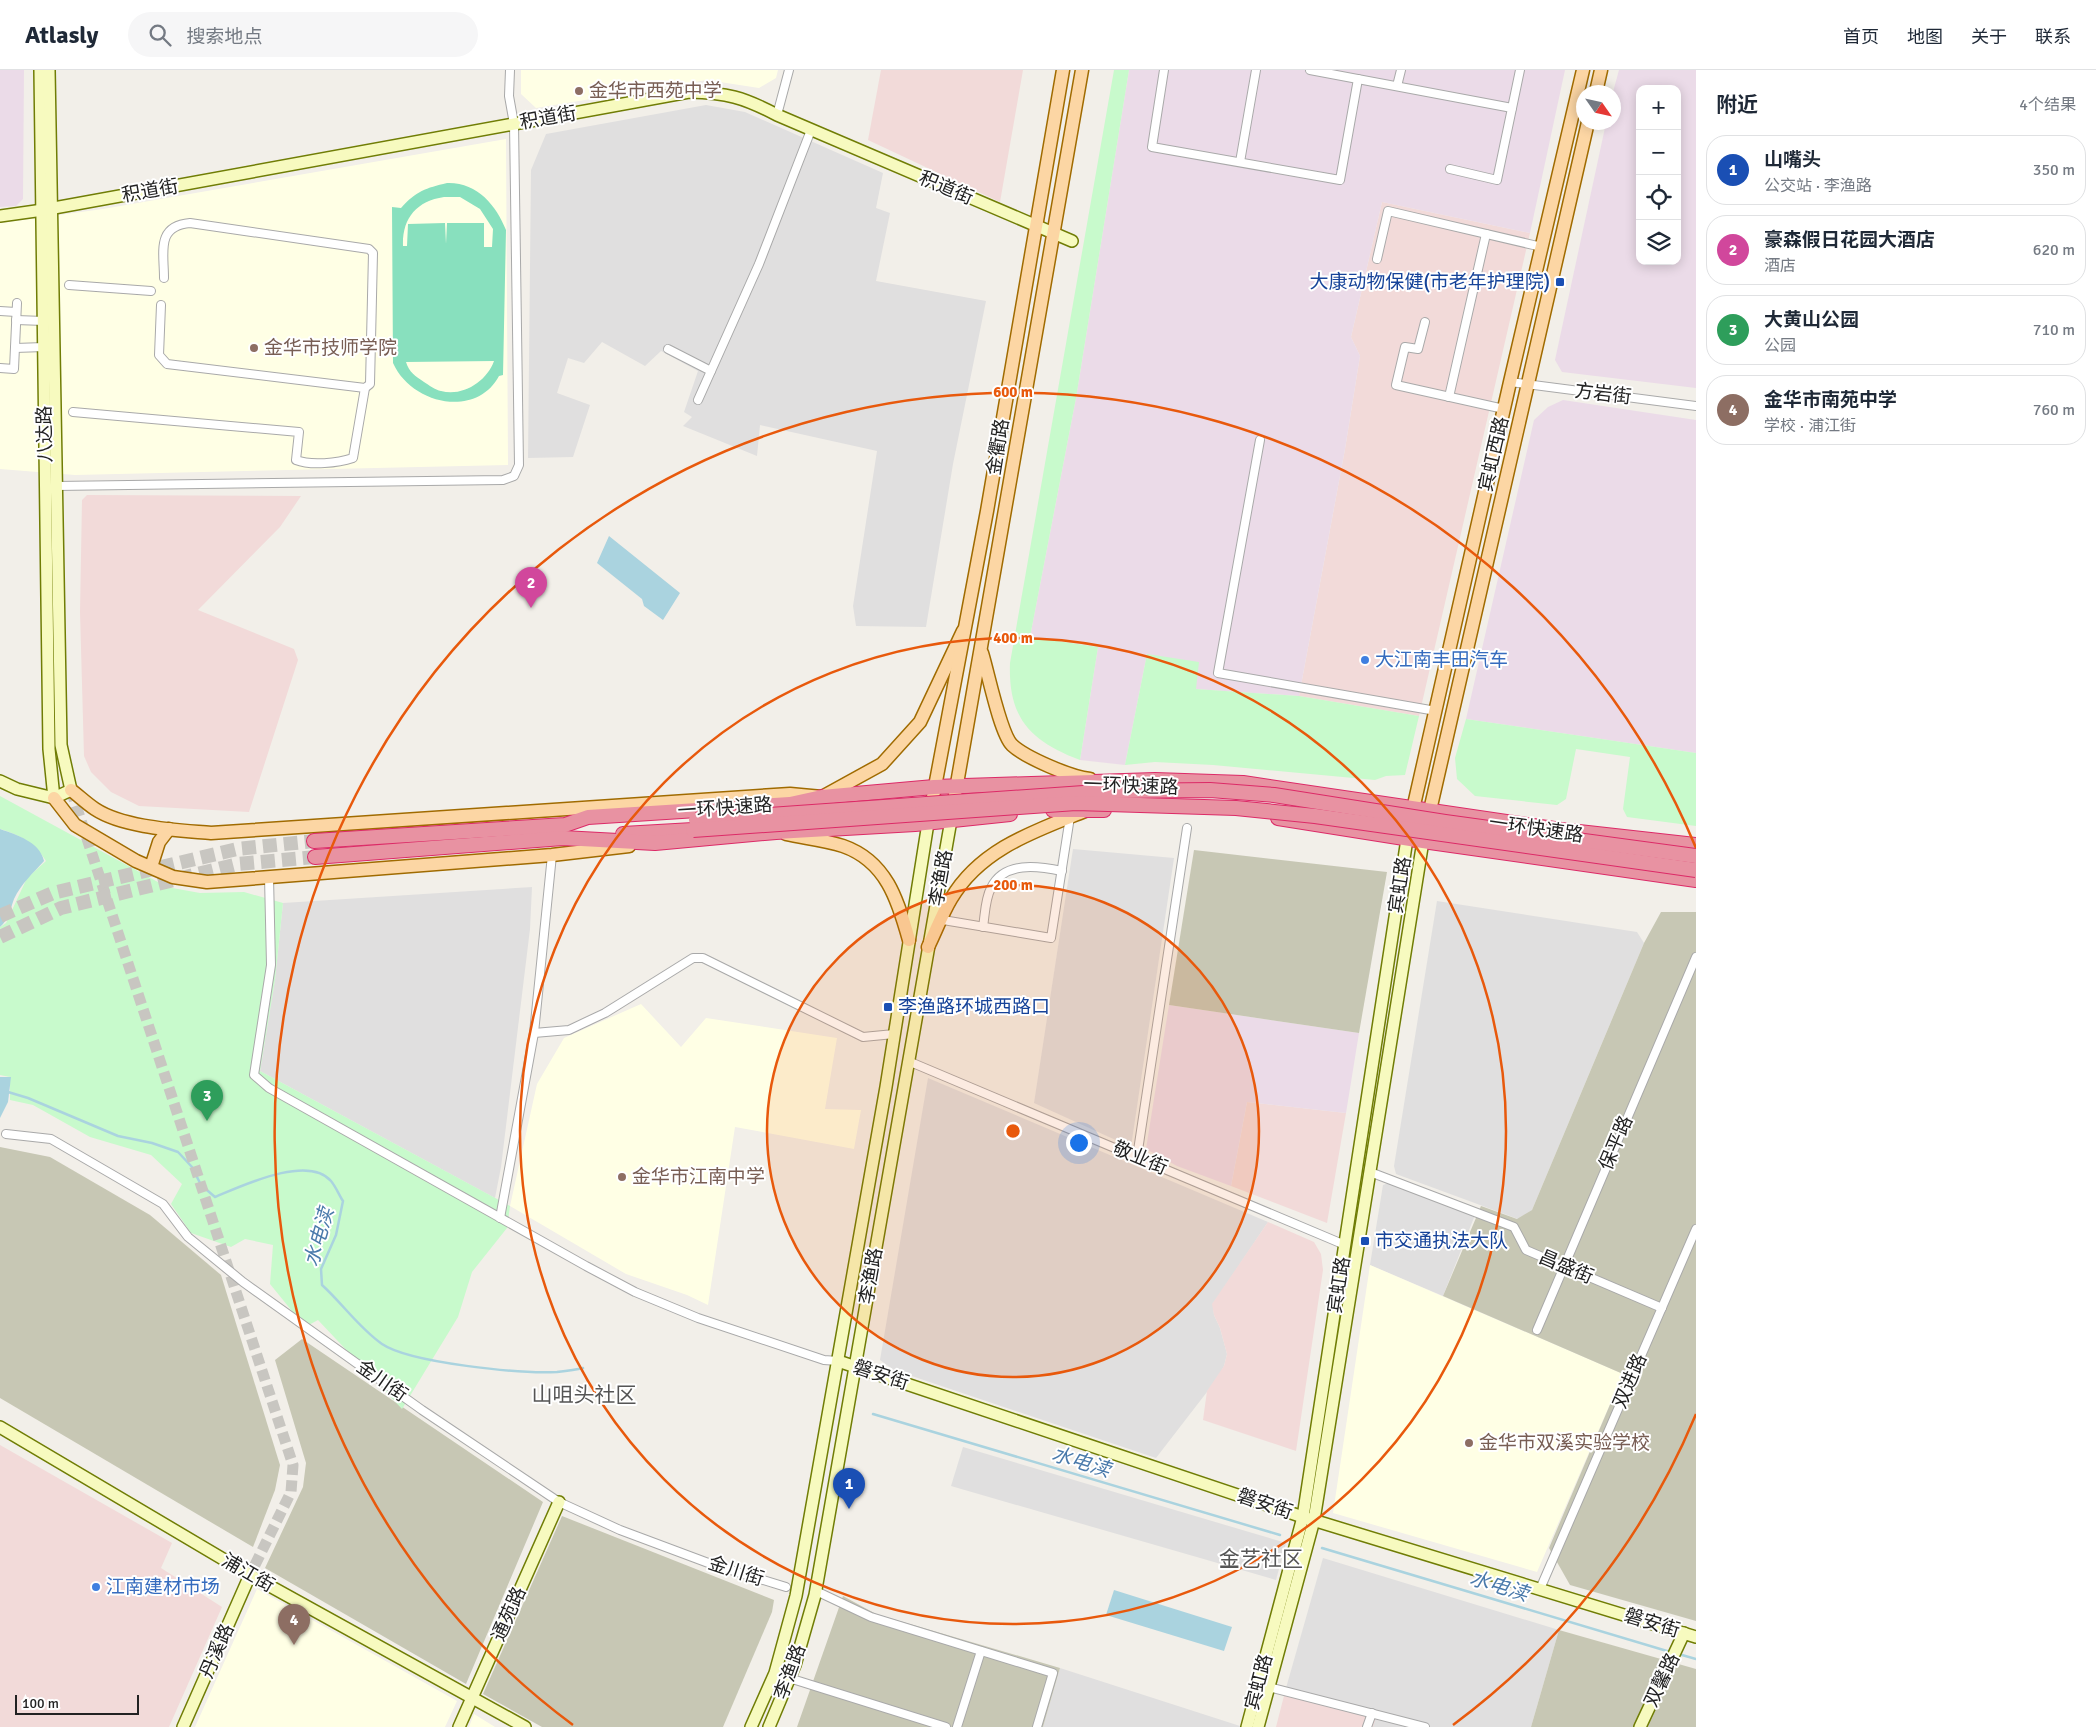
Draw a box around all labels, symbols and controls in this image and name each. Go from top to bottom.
search box [128,12,478,57]
text: Atlasly [25,20,98,50]
icon: search [146,21,174,49]
text: 搜索地点 [186,25,262,49]
text: 首页 [1843,26,1879,48]
text: 地图 [1907,26,1943,48]
text: 关于 [1971,26,2007,48]
text: 联系 [2035,26,2071,48]
place label: 金华市西苑中学 [589,79,722,103]
marker: 金华市西苑中学 [573,85,585,97]
north arrow [1576,85,1621,130]
map controls [1636,85,1681,265]
button: + [1636,85,1681,130]
text: 附近 [1716,92,1758,118]
text: 4个结果 [2019,95,2076,115]
street label: 积道街 [518,101,578,135]
button: − [1636,130,1681,175]
text: 山嘴头 [1764,148,1821,172]
text: 1 [1729,160,1737,180]
text: 350 m [2033,160,2075,180]
street label: 积道街 [915,166,977,210]
street label: 积道街 [120,174,180,208]
button: locate [1636,175,1681,220]
text: 公交站 · 李渔路 [1764,176,1872,196]
button: layers [1636,220,1681,265]
text: 豪森假日花园大酒店 [1764,228,1935,252]
text: 2 [1729,240,1737,260]
text: 620 m [2033,240,2075,260]
text: 酒店 [1764,256,1796,276]
place label: 大康动物保健(市老年护理院) [1309,270,1550,294]
marker: 大康动物保健(市老年护理院) [1554,276,1566,288]
text: 大黄山公园 [1764,308,1859,332]
text: 3 [1729,320,1737,340]
text: 710 m [2033,320,2075,340]
place label: 金华市技师学院 [264,336,397,360]
text: 公园 [1764,336,1796,356]
marker: 金华市技师学院 [248,342,260,354]
street label: 方岩街 [1573,379,1633,409]
text: 600 m [993,383,1033,401]
text: 金华市南苑中学 [1764,388,1897,412]
text: 4 [1729,400,1737,420]
text: 760 m [2033,400,2075,420]
street label: 八达路 [33,405,57,463]
street label: 宾虹西路 [1474,414,1514,494]
text: 学校 · 浦江街 [1764,416,1856,436]
street label: 金衢路 [982,417,1014,477]
pin: 2 [515,567,547,608]
text: 400 m [993,629,1033,647]
place label: 大江南丰田汽车 [1375,648,1508,672]
marker: 大江南丰田汽车 [1359,654,1371,666]
street label: 一环快速路 [1083,772,1179,800]
street label: 一环快速路 [677,793,773,823]
street label: 一环快速路 [1487,811,1585,847]
street label: 李渔路 [924,848,958,908]
street label: 宾虹路 [1384,855,1416,915]
text: 200 m [993,876,1033,894]
place label: 李渔路环城西路口 [898,995,1050,1019]
marker: 李渔路环城西路口 [882,1001,894,1013]
pin: 3 [191,1080,223,1121]
street label: 保平路 [1594,1112,1638,1174]
centre of rings [1004,1122,1022,1140]
your location [1066,1130,1092,1156]
street label: 敬业街 [1109,1136,1171,1180]
place label: 金华市江南中学 [632,1165,765,1189]
marker: 金华市江南中学 [616,1171,628,1183]
water label: 水电渎 [299,1203,340,1269]
place label: 市交通执法大队 [1375,1229,1508,1253]
marker: 市交通执法大队 [1359,1235,1371,1247]
street label: 昌盛街 [1535,1245,1597,1289]
street label: 李渔路 [854,1246,888,1306]
street label: 宾虹路 [1323,1255,1355,1315]
street label: 双进路 [1608,1350,1652,1412]
street label: 金川街 [352,1355,412,1407]
street label: 磐安街 [850,1355,912,1395]
district label: 山咀头社区 [532,1382,637,1408]
place label: 金华市双溪实验学校 [1479,1431,1650,1455]
marker: 金华市双溪实验学校 [1463,1437,1475,1449]
water label: 水电渎 [1049,1441,1115,1483]
pin: 1 [833,1468,865,1509]
street label: 磐安街 [1234,1483,1296,1525]
district label: 金艺社区 [1219,1546,1303,1572]
street label: 浦江街 [217,1548,279,1598]
street label: 金川街 [705,1551,767,1591]
water label: 水电渎 [1467,1565,1533,1607]
place label: 江南建材市场 [106,1575,220,1599]
marker: 江南建材市场 [90,1581,102,1593]
street label: 通苑路 [486,1583,532,1645]
street label: 磐安街 [1621,1603,1683,1643]
pin: 4 [278,1604,310,1645]
street label: 丹溪路 [194,1620,240,1682]
street label: 李渔路 [769,1641,811,1703]
street label: 双馨路 [1639,1649,1685,1711]
street label: 宾虹路 [1240,1651,1278,1713]
scale bar [15,1692,139,1715]
text: 100 m [22,1695,59,1712]

